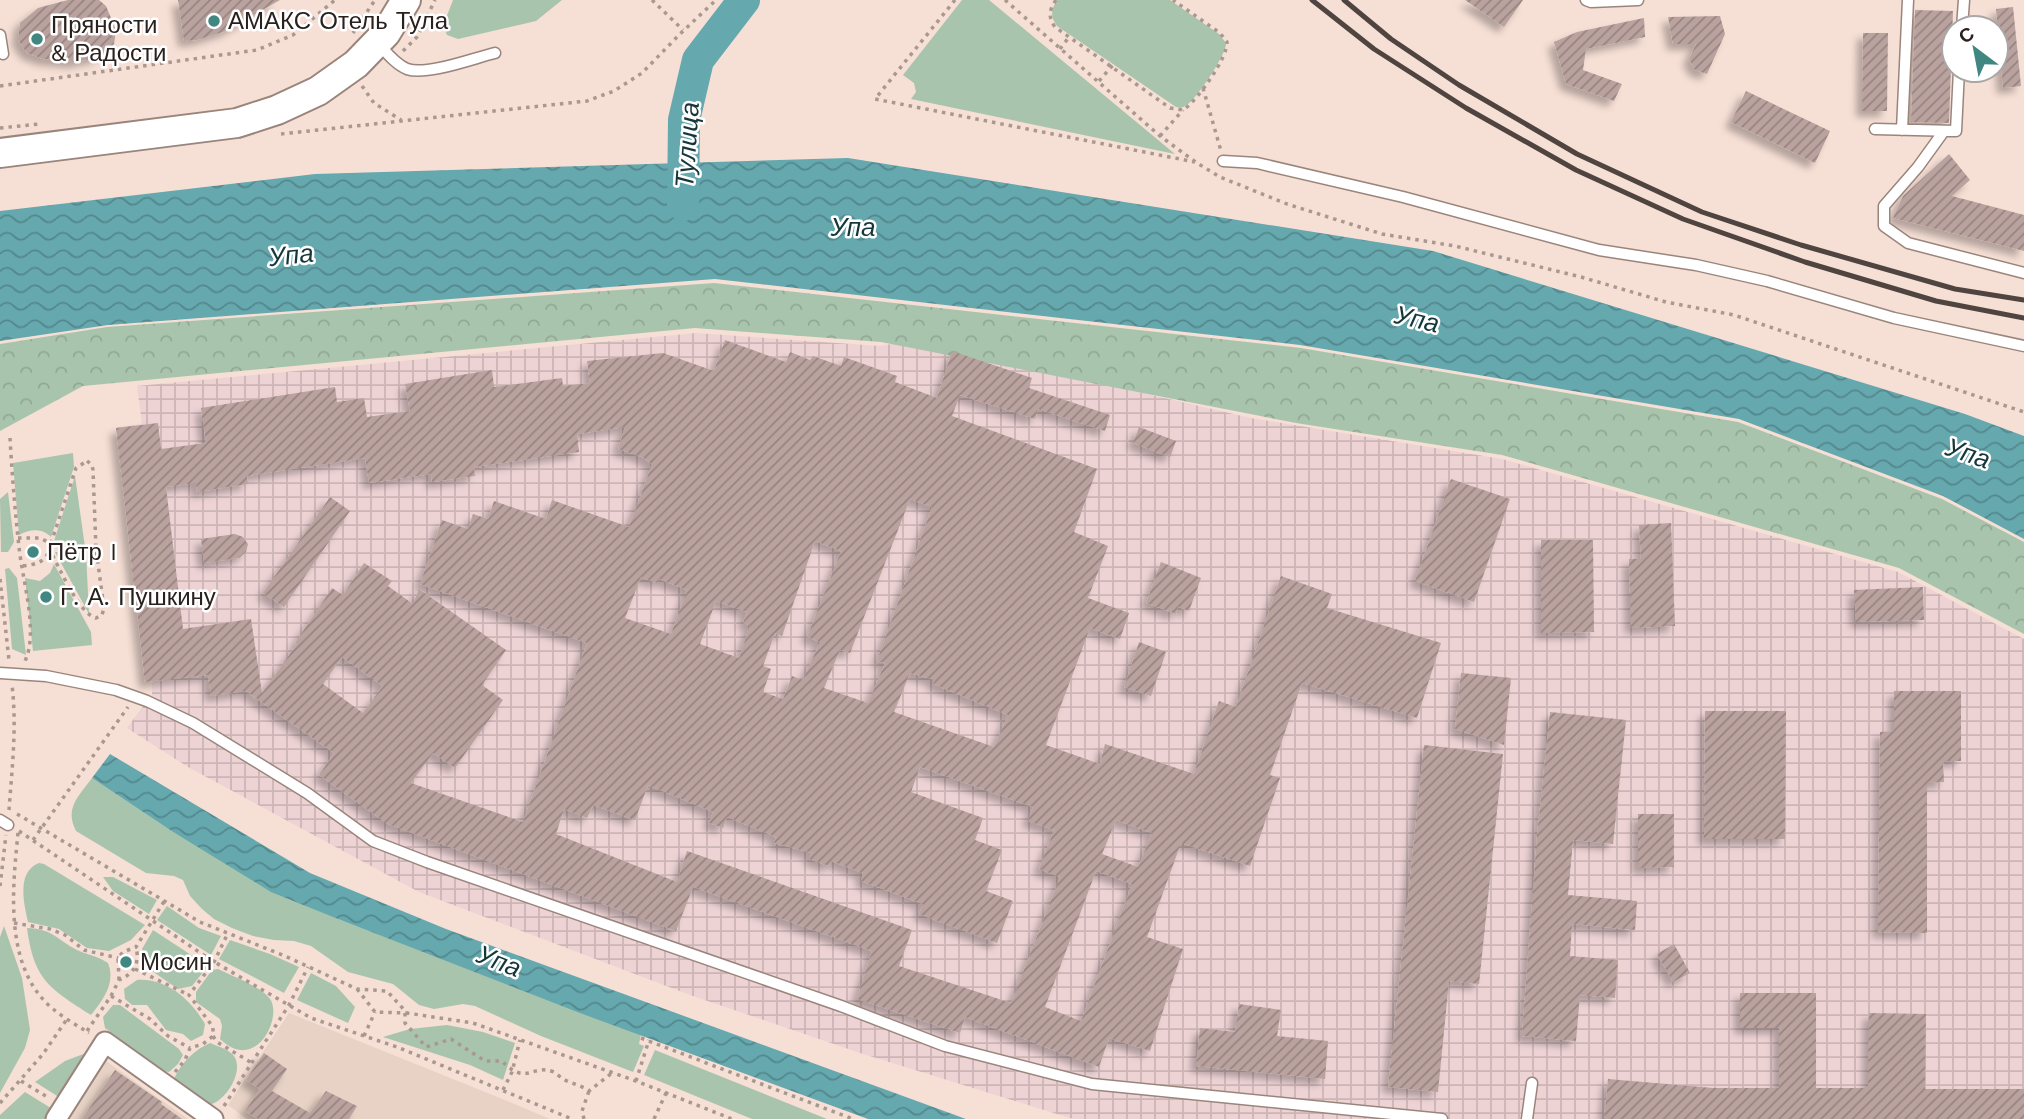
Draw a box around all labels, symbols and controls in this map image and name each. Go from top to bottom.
place label: АМАКС Отель Тула [228,7,449,35]
place label: Пряности & Радости [51,11,166,67]
marker: АМАКС Отель Тула [206,13,222,29]
north arrow [1940,14,2010,84]
text: С [1954,21,1978,48]
marker: Пряности & Радости [29,31,45,47]
water label: Тулица [669,101,705,189]
water label: Упа [829,212,876,242]
water label: Упа [266,238,315,272]
water label: Упа [1391,299,1442,339]
water label: Упа [1941,431,1994,475]
place label: Пётр I [47,538,117,566]
marker: Пётр I [25,544,41,560]
place label: Г. А. Пушкину [60,583,216,611]
marker: Г. А. Пушкину [38,589,54,605]
water label: Упа [472,939,525,983]
place label: Мосин [140,948,212,976]
marker: Мосин [118,954,134,970]

